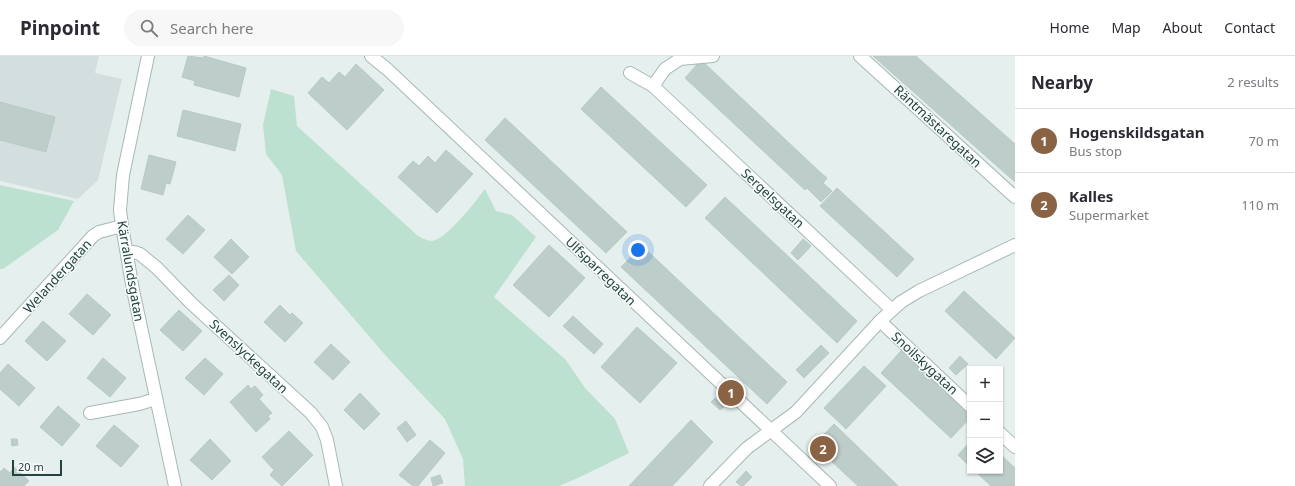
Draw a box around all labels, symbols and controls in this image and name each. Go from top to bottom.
search box [124,10,404,46]
text: Pinpoint [20,15,100,41]
icon: search [138,17,160,39]
text: Search here [170,18,253,38]
text: Home [1050,18,1089,37]
text: Map [1111,18,1141,37]
text: About [1163,18,1202,37]
text: Contact [1224,18,1275,37]
text: Nearby [1031,71,1093,94]
text: 2 results [1227,73,1279,91]
street label: Räntmästaregatan [890,81,986,171]
text: Hogenskildsgatan [1069,122,1205,142]
text: 1 [1040,132,1048,150]
text: 70 m [1249,132,1279,150]
text: Bus stop [1069,142,1122,160]
street label: Sergelsgatan [738,164,808,232]
text: Kalles [1069,186,1113,206]
text: 2 [1040,196,1048,214]
text: 110 m [1241,196,1279,214]
text: Supermarket [1069,206,1149,224]
street label: Kärralundsgatan [113,219,149,323]
street label: Ulfsparregatan [562,233,640,309]
street label: Welandergatan [19,235,95,317]
your location [628,240,648,260]
street label: Svenslyckegatan [206,315,292,397]
street label: Snoilskygatan [888,327,962,399]
map controls [967,366,1003,474]
button: + [967,366,1003,402]
pin: 1 [718,378,744,408]
button: − [967,402,1003,438]
pin: 2 [810,434,836,464]
button: layers [967,438,1003,474]
scale bar [12,458,62,477]
text: 20 m [18,459,44,474]

